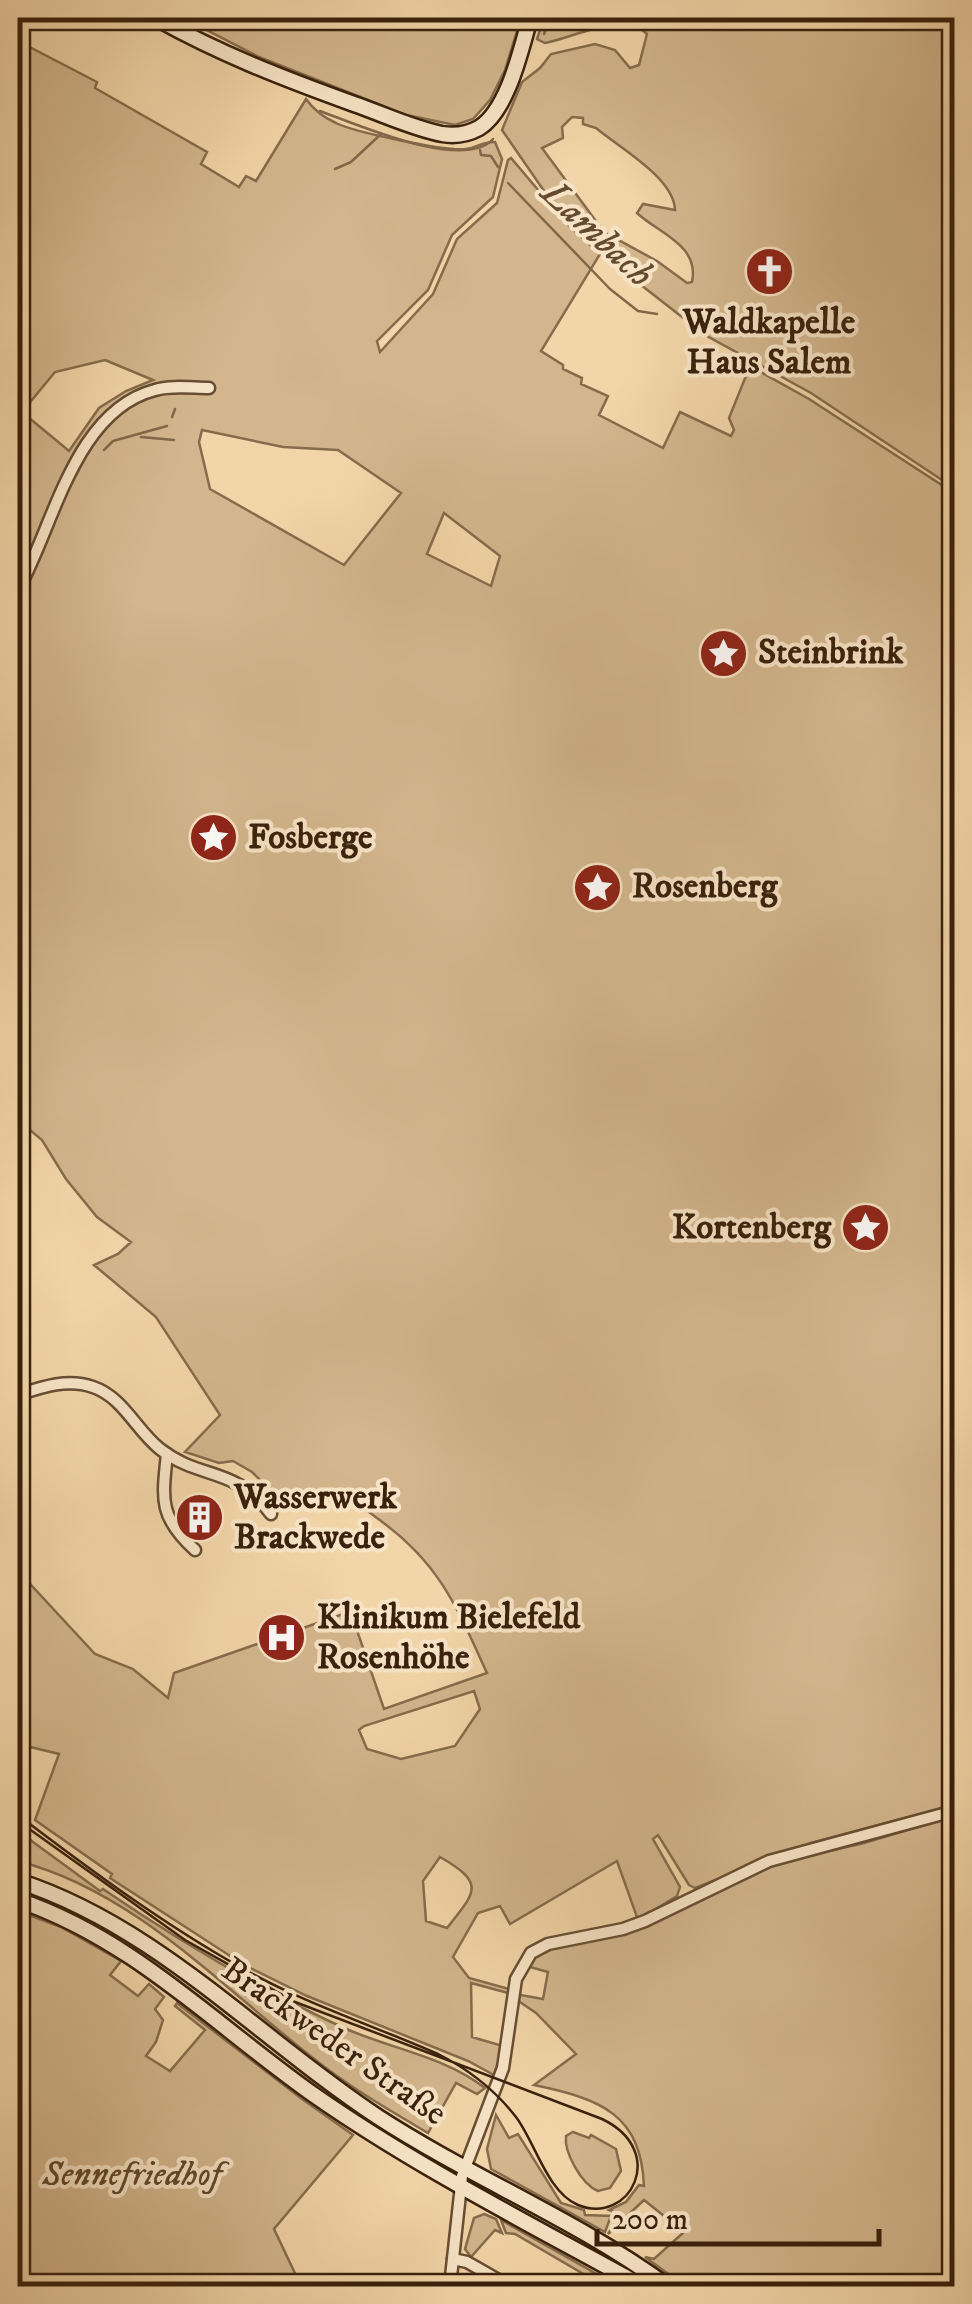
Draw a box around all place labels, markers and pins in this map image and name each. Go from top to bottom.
church icon: Waldkapelle Haus Salem [743,245,795,297]
place label: Waldkapelle Haus Salem [682,301,856,385]
place icon: Steinbrink [697,627,749,679]
place label: Steinbrink [758,631,904,675]
place icon: Fosberge [187,812,239,864]
place label: Fosberge [248,816,373,860]
place icon: Rosenberg [571,861,623,913]
place label: Rosenberg [632,865,779,909]
place icon: Kortenberg [840,1202,892,1254]
place label: Kortenberg [672,1206,832,1250]
place label: Wasserwerk Brackwede [233,1476,398,1560]
building icon: Wasserwerk Brackwede [173,1492,225,1544]
place label: Klinikum Bielefeld Rosenhöhe [317,1596,581,1680]
hospital icon: Klinikum Bielefeld Rosenhöhe [256,1612,308,1664]

